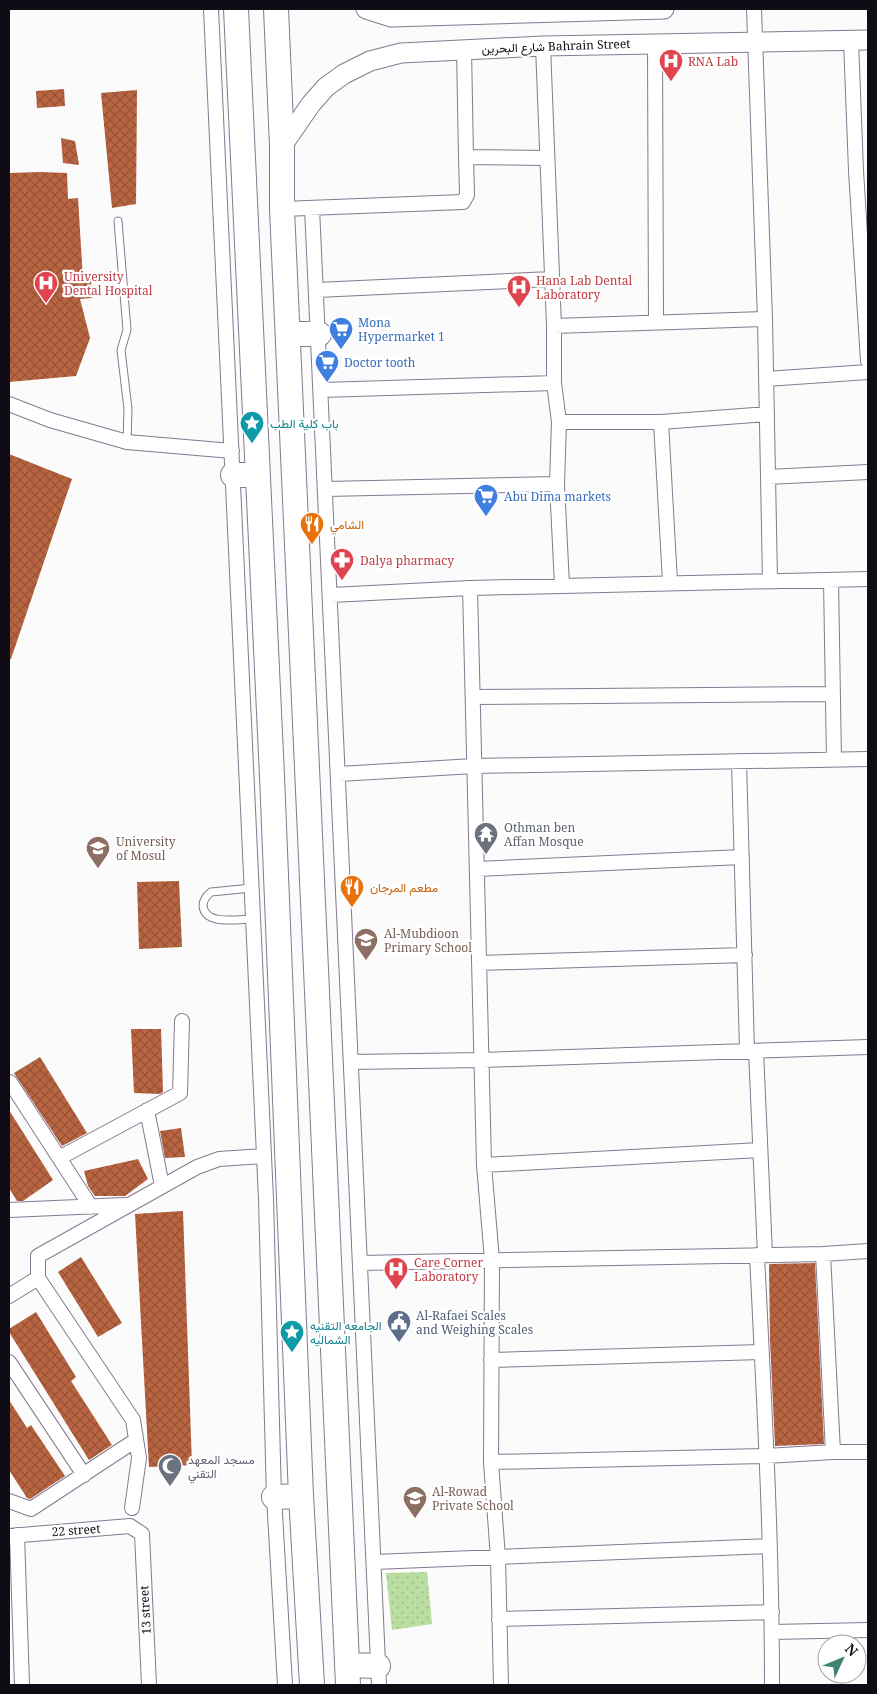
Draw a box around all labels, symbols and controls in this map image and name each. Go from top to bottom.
street label: شارع البحرين Bahrain Street [481,35,631,58]
hospital icon: RNA Lab [658,48,684,82]
place label: RNA Lab [688,53,738,70]
place label: University Dental Hospital [64,268,153,299]
hospital icon: University Dental Hospital [33,270,59,304]
place label: Hana Lab Dental Laboratory [536,272,632,303]
hospital icon: Hana Lab Dental Laboratory [506,274,532,308]
place label: Mona Hypermarket 1 [358,314,445,345]
supermarket icon: Mona Hypermarket 1 [328,316,354,350]
supermarket icon: Doctor tooth [314,349,340,383]
place label: Doctor tooth [344,354,416,371]
place icon: باب كلية الطب [239,410,265,444]
place label: باب كلية الطب [270,415,339,432]
supermarket icon: Abu Dima markets [473,483,499,517]
place label: Abu Dima markets [504,488,611,505]
restaurant icon: الشامي [299,511,325,545]
place label: الشامي [330,516,364,535]
pharmacy icon: Dalya pharmacy [329,547,355,581]
place label: Dalya pharmacy [360,552,454,569]
place label: Othman ben Affan Mosque [504,819,584,850]
temple icon: Othman ben Affan Mosque [473,821,499,855]
place label: University of Mosul [116,833,176,864]
school or university icon: University of Mosul [85,835,111,869]
restaurant icon: مطعم المرجان [339,874,365,908]
place label: مطعم المرجان [370,879,438,896]
place label: Al-Mubdioon Primary School [384,925,472,956]
school or university icon: Al-Mubdioon Primary School [353,927,379,961]
place label: Care Corner Laboratory [414,1254,483,1285]
hospital icon: Care Corner Laboratory [383,1256,409,1290]
place label: Al-Rafaei Scales and Weighing Scales [416,1307,533,1338]
public building icon: Al-Rafaei Scales and Weighing Scales [386,1309,412,1343]
place label: الجامعه التقنيه الشماليه [310,1317,382,1348]
place icon: الجامعه التقنيه الشماليه [279,1319,305,1353]
place label: مسجد المعهد التقني [188,1451,255,1484]
mosque icon: مسجد المعهد التقني [157,1453,183,1487]
place label: Al-Rowad Private School [432,1483,514,1514]
school or university icon: Al-Rowad Private School [402,1485,428,1519]
street label: 22 street [51,1520,101,1540]
street label: 13 street [135,1585,155,1635]
north arrow [817,1634,867,1684]
text: N [841,1639,862,1660]

